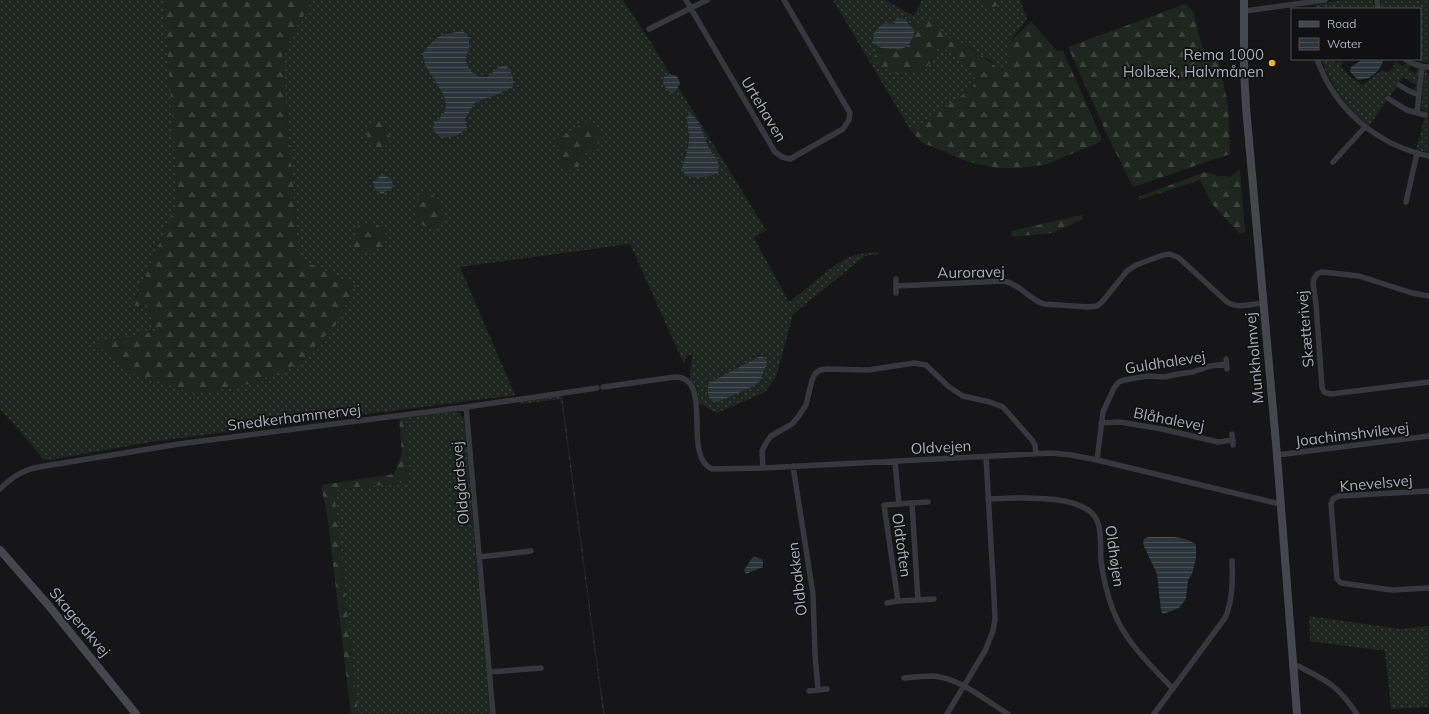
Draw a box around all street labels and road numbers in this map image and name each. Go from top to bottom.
street label: Urtehaven [737,73,791,145]
street label: Auroravej [937,262,1005,282]
street label: Skætterivej [1292,290,1318,368]
street label: Munkholmvej [1241,312,1267,404]
street label: Guldhalevej [1123,346,1207,378]
street label: Snedkerhammervej [226,399,362,435]
street label: Blåhalevej [1132,403,1206,435]
street label: Joachimshvilevej [1294,418,1410,450]
street label: Oldvejen [910,436,972,458]
street label: Oldgårdsvej [447,441,473,525]
street label: Knevelsvej [1339,470,1413,496]
street label: Oldtoften [888,512,916,578]
street label: Oldhøjen [1101,524,1129,588]
street label: Oldbakken [783,541,811,617]
street label: Skagerakvej [46,583,114,661]

